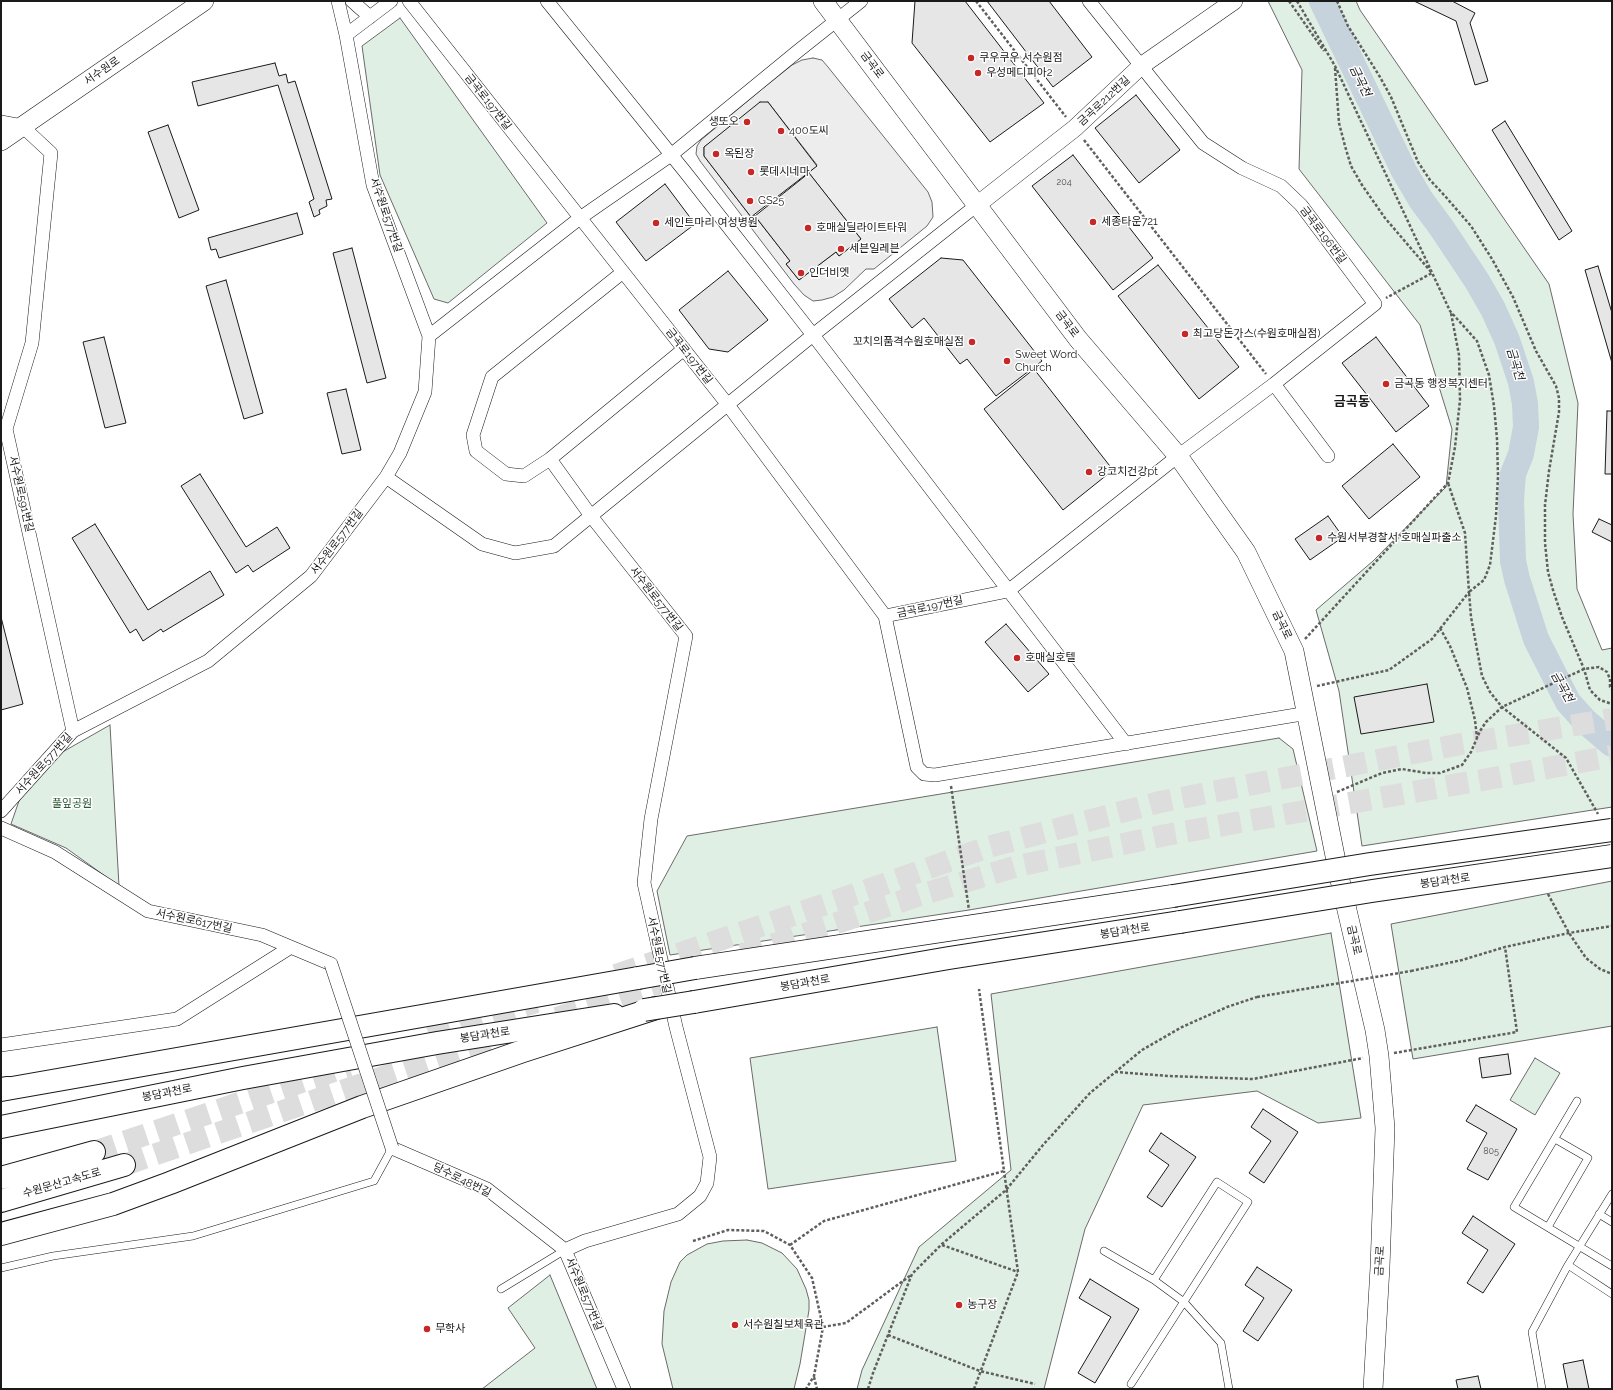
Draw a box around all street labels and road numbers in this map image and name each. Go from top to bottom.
street label: 금곡로 [858,49,886,81]
street label: 서수원로 [82,54,122,88]
street label: 금곡로197번길 [462,71,514,133]
street label: 금곡로212번길 [1075,73,1133,129]
street label: 서수원로577번길 [367,176,405,254]
street label: 금곡로196번길 [1297,204,1349,266]
street label: 금곡로 [1053,308,1081,340]
street label: 금곡로197번길 [663,325,715,387]
street label: 서수원로591번길 [6,455,36,533]
street label: 서수원로577번길 [308,507,366,577]
street label: 서수원로577번길 [627,564,685,634]
street label: 금곡로197번길 [896,594,964,620]
street label: 금곡로 [1269,608,1295,642]
street label: 서수원로577번길 [13,730,75,798]
street label: 봉담과천로 [1419,871,1471,891]
street label: 서수원로617번길 [155,906,233,936]
street label: 서수원로577번길 [644,915,674,995]
street label: 봉담과천로 [1099,921,1151,941]
street label: 금곡로 [1344,924,1364,956]
street label: 봉담과천로 [779,972,831,994]
street label: 봉담과천로 [459,1025,511,1045]
street label: 봉담과천로 [141,1082,193,1104]
street label: 당수로48번길 [431,1160,493,1200]
street label: 수원문산고속도로 [21,1165,103,1201]
street label: 금곡로 [1373,1245,1387,1277]
street label: 서수원로577번길 [563,1255,605,1333]

